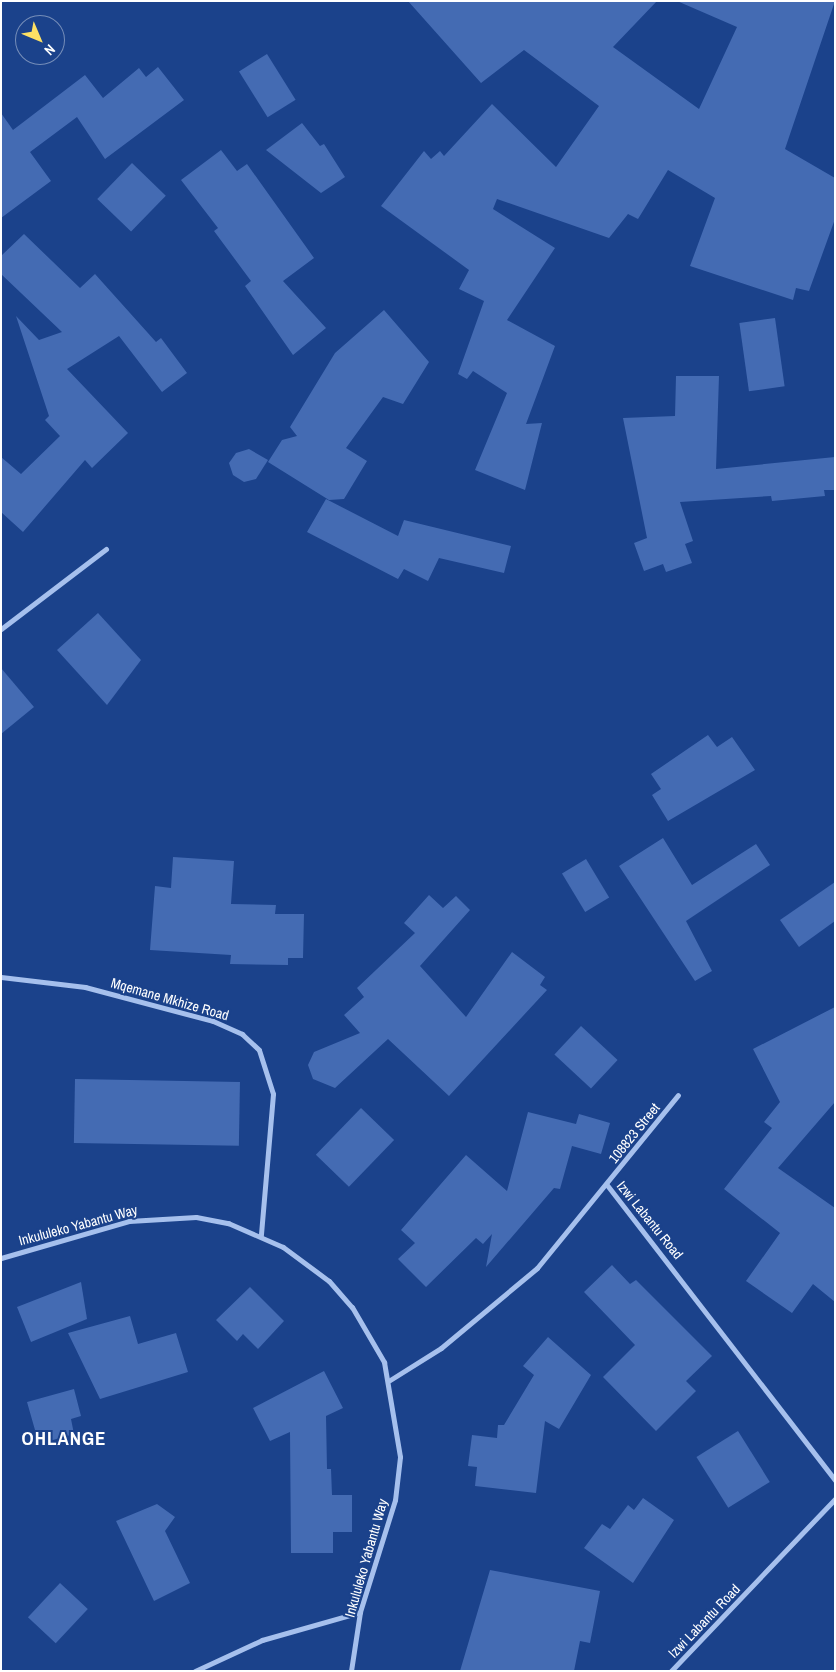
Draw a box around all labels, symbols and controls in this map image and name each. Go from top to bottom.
north arrow [15,15,65,65]
text: N [41,41,59,59]
street label: Mqemane Mkhize Road [109,974,231,1024]
street label: 108823 Street [605,1100,663,1166]
street label: Izwi Labantu Road [613,1178,687,1262]
street label: Inkululeko Yabantu Way [17,1201,139,1249]
district label: OHLANGE [21,1428,107,1450]
street label: Inkululeko Yabantu Way [341,1497,391,1619]
street label: Izwi Labantu Road [665,1581,743,1661]

